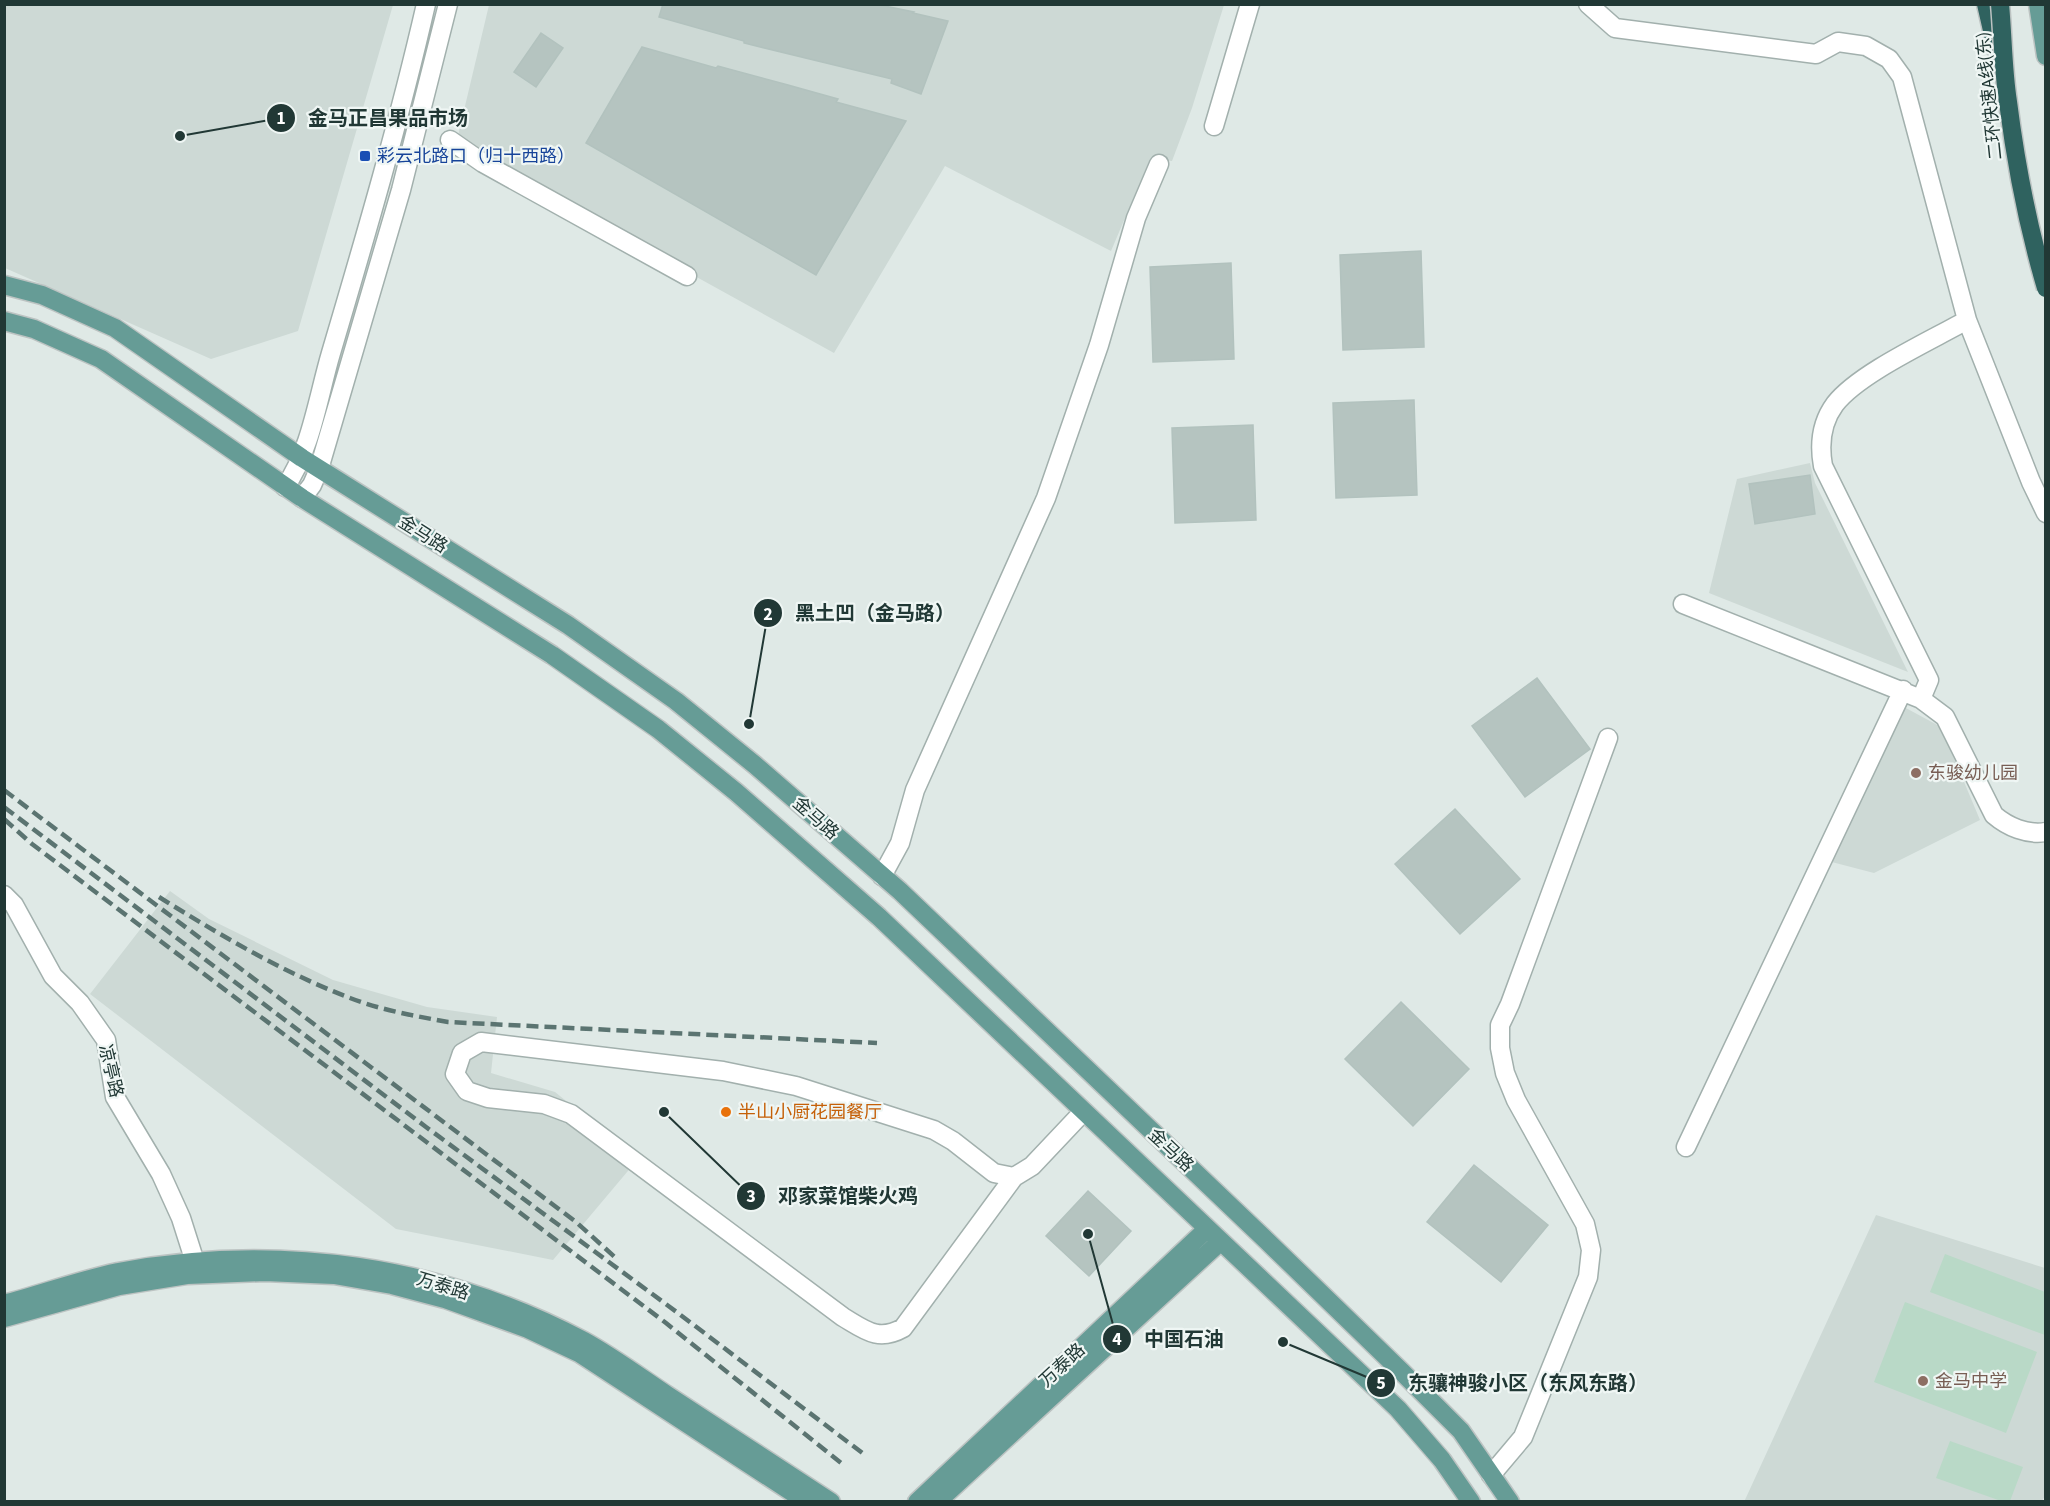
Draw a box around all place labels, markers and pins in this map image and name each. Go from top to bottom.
callout: 金马正昌果品市场 [266,99,480,137]
place label: 彩云北路口（归十西路） [377,144,575,169]
marker: 彩云北路口（归十西路） [358,149,372,163]
callout: 黑土凹（金马路） [753,594,967,632]
place label: 东骏幼儿园 [1928,761,2018,786]
marker: 东骏幼儿园 [1909,766,1923,780]
place label: 半山小厨花园餐厅 [738,1100,882,1125]
marker: 半山小厨花园餐厅 [719,1105,733,1119]
callout: 邓家菜馆柴火鸡 [736,1177,930,1215]
callout: 中国石油 [1102,1320,1236,1358]
callout: 东骧神骏小区（东风东路） [1366,1364,1660,1402]
place label: 金马中学 [1935,1369,2007,1394]
marker: 金马中学 [1916,1374,1930,1388]

